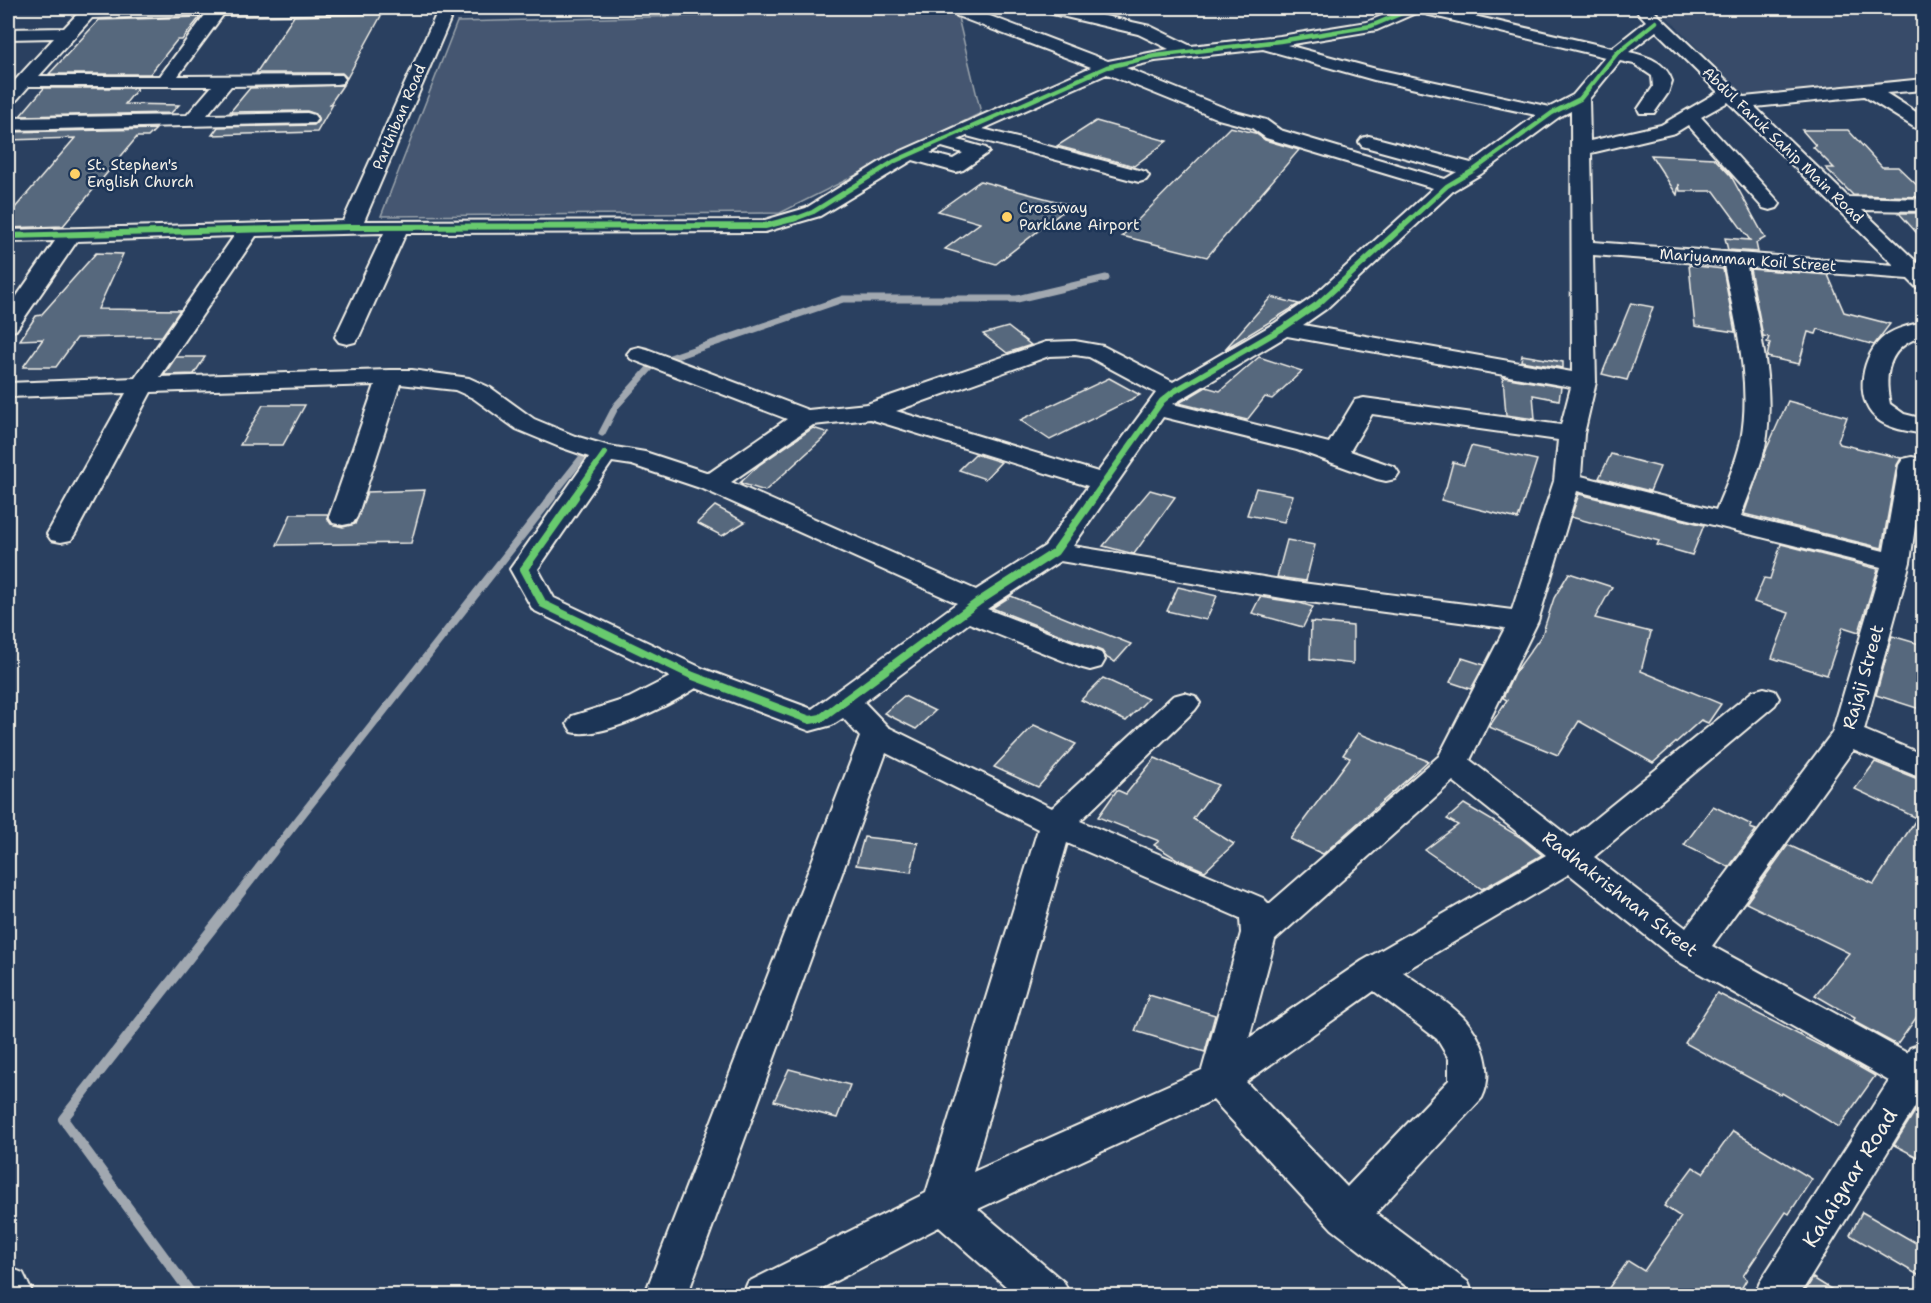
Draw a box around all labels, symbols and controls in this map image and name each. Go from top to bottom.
street label: Parthiban Road [368,61,431,173]
street label: Abdul Faruk Sahip Main Road [1698,62,1868,228]
place label: St. Stephen's English Church [87,155,194,192]
marker: St. Stephen's English Church [68,167,82,181]
place label: Crossway Parklane Airport [1019,198,1140,235]
marker: Crossway Parklane Airport [1000,210,1014,224]
street label: Mariyamman Koil Street [1659,244,1837,276]
street label: Rajaji Street [1837,622,1889,732]
street label: Radhakrishnan Street [1537,826,1703,962]
street label: Kalaignar Road [1796,1103,1904,1253]

